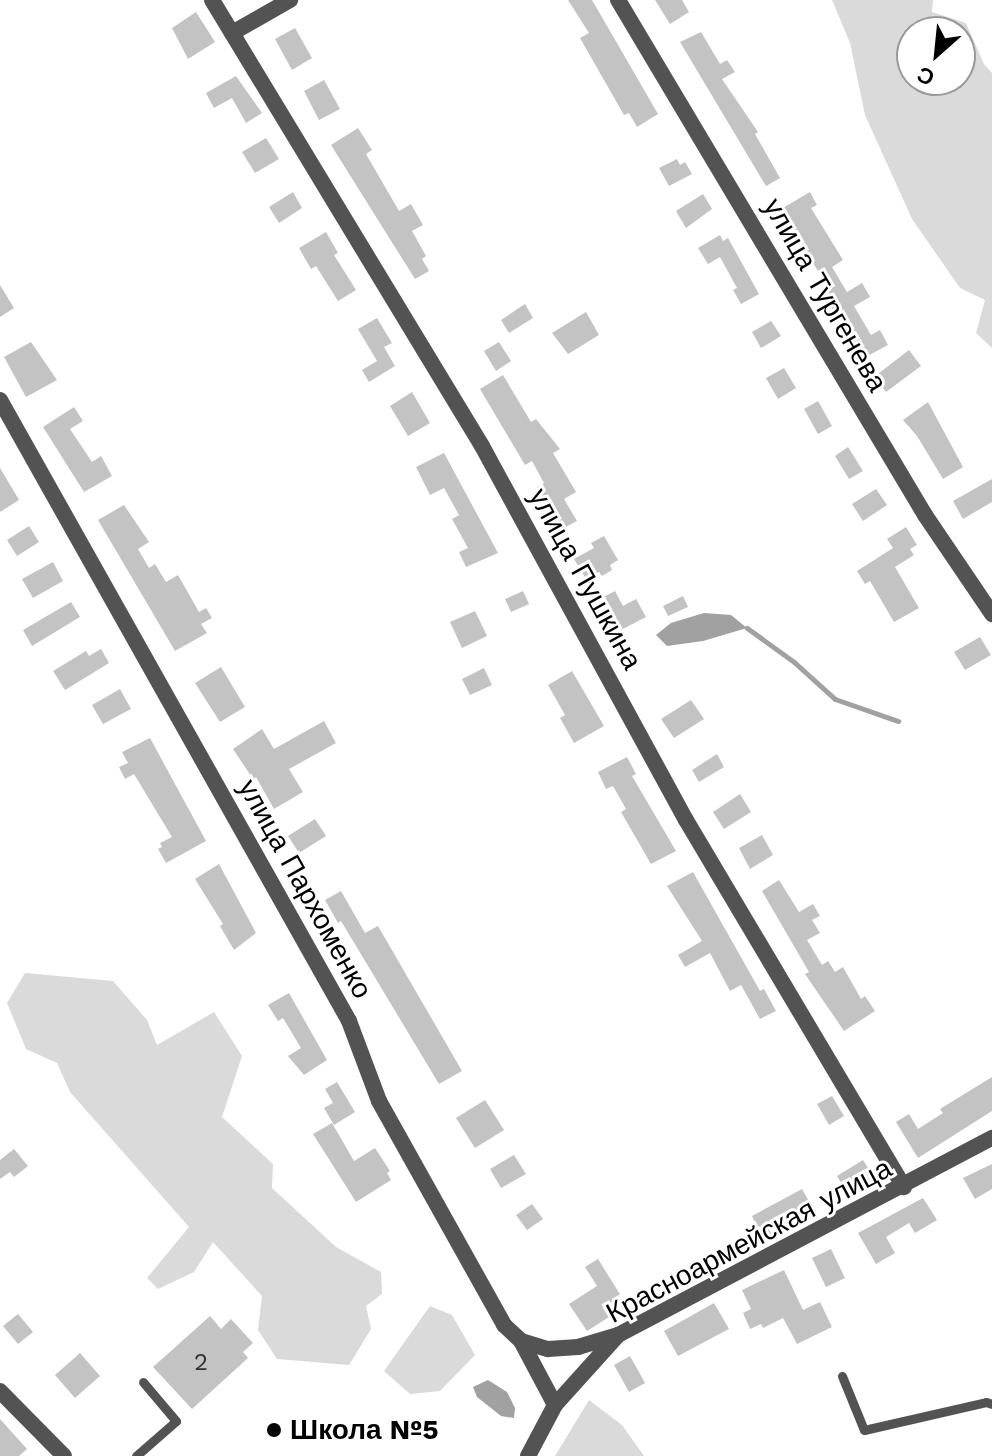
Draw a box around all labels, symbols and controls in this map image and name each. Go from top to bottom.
north arrow [896,16,976,96]
text: С [913,61,939,91]
street label: улица Тургенева [756,192,894,398]
street label: улица Пушкина [521,483,649,675]
street label: улица Пархоменко [231,774,379,1004]
street label: Красноармейская улица [601,1151,897,1331]
house number: 2 [194,1349,208,1377]
place label: Школа №5 [290,1413,438,1447]
marker: Школа №5 [265,1421,283,1439]

